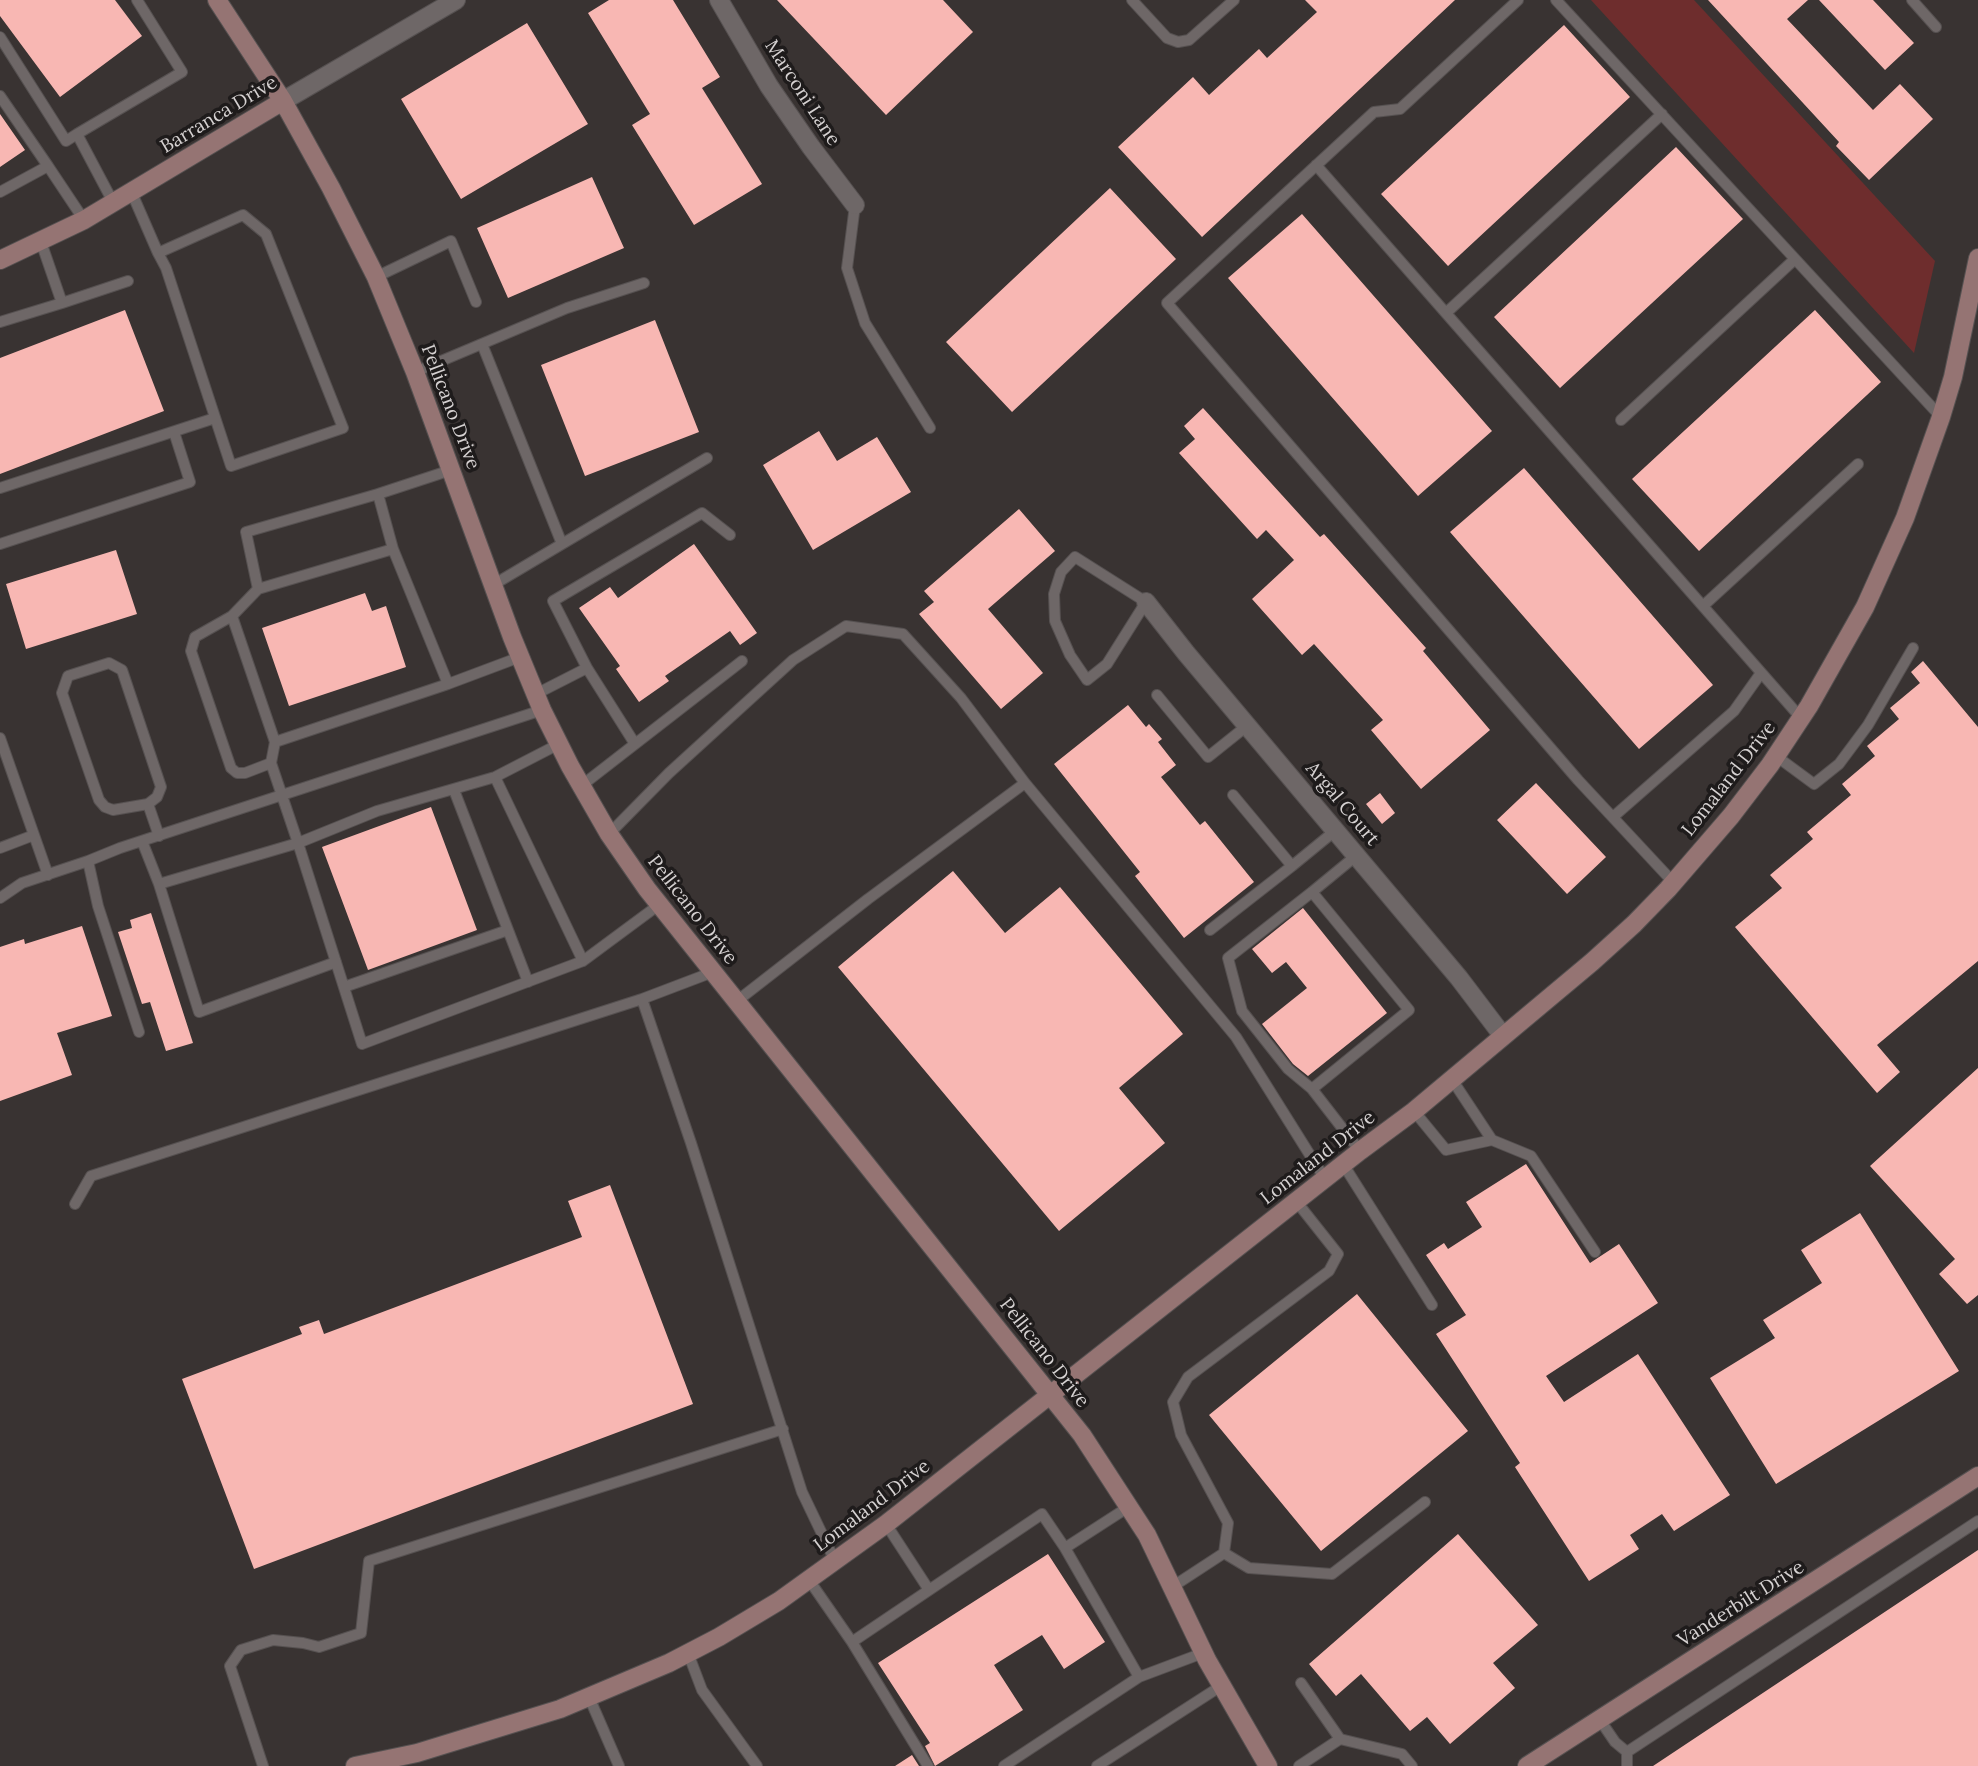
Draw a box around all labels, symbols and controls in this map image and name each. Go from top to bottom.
street label: Marconi Lane [759,36,845,150]
street label: Barranca Drive [157,71,281,159]
street label: Pellicano Drive [416,341,484,473]
street label: Lomaland Drive [1677,717,1781,841]
street label: Argal Court [1300,758,1384,850]
street label: Pellicano Drive [642,851,742,969]
street label: Lomaland Drive [1256,1106,1380,1210]
street label: Pellicano Drive [994,1294,1094,1412]
street label: Lomaland Drive [810,1455,934,1557]
street label: Vanderbilt Drive [1674,1556,1808,1652]

